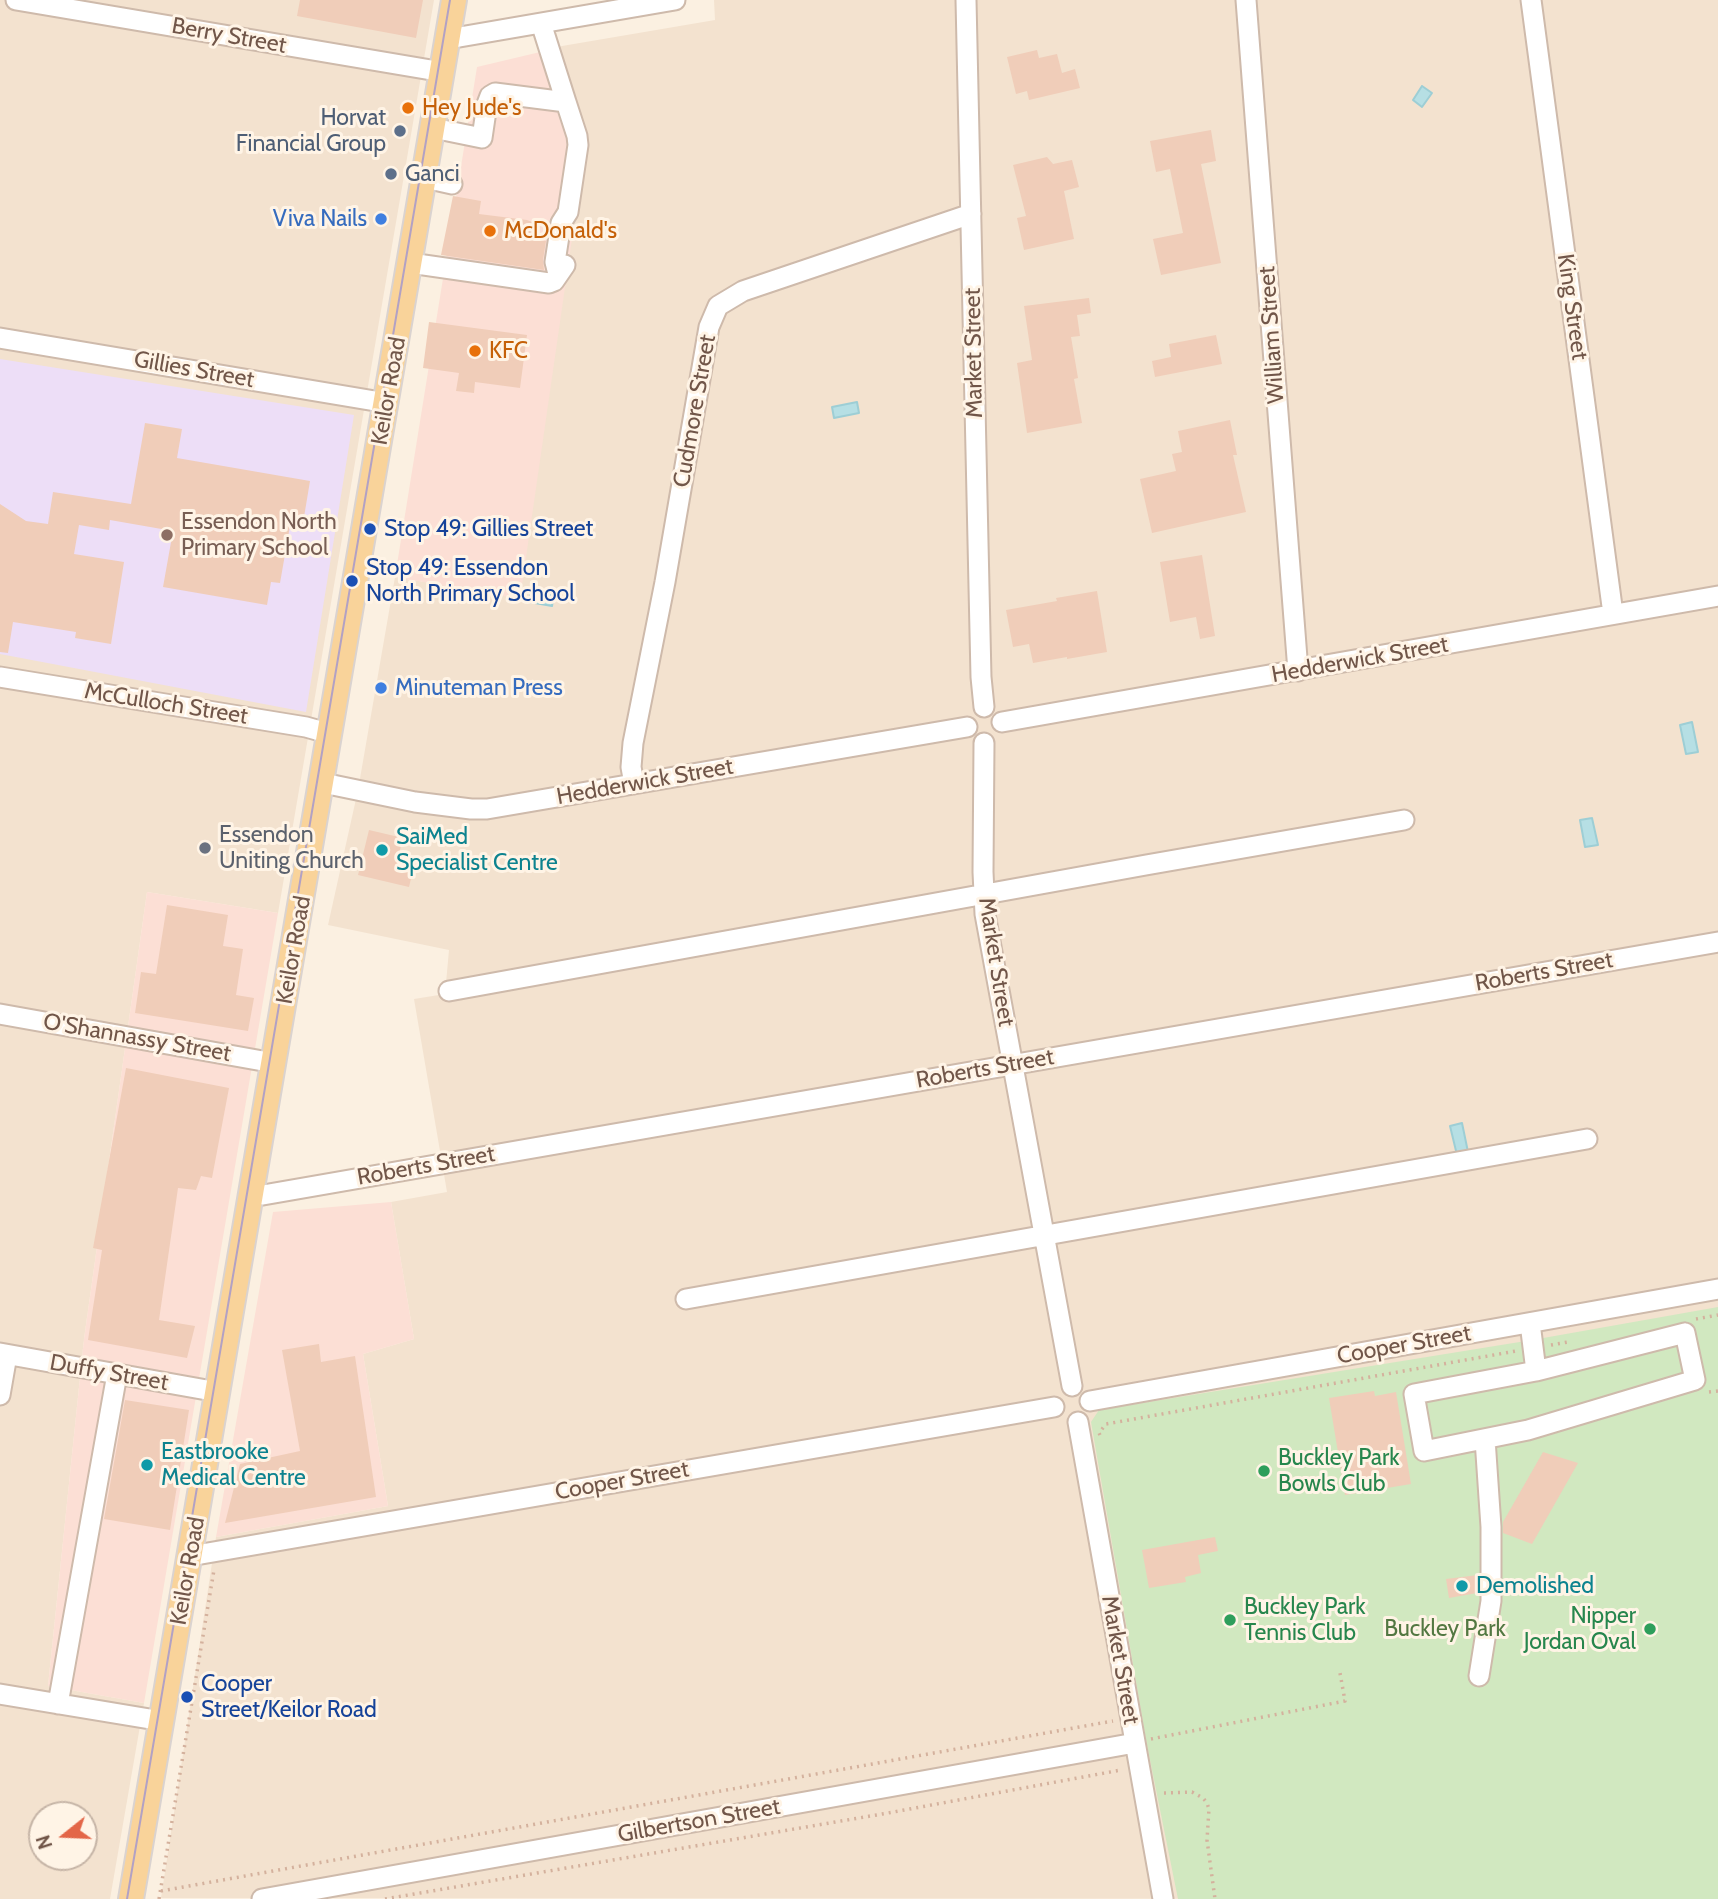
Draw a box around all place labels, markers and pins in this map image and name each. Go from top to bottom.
place label: Hey Jude's [422,94,521,122]
marker: Hey Jude's [400,100,416,116]
place label: Horvat Financial Group [236,104,386,158]
marker: Horvat Financial Group [392,123,408,139]
place label: Ganci [405,160,460,188]
marker: Ganci [383,166,399,182]
place label: Viva Nails [273,205,367,233]
marker: Viva Nails [373,211,389,227]
place label: McDonald's [504,217,617,245]
marker: McDonald's [482,223,498,239]
place label: KFC [489,337,528,365]
marker: KFC [467,343,483,359]
place label: Essendon North Primary School [181,508,337,562]
place label: Stop 49: Gillies Street [384,515,593,543]
marker: Stop 49: Gillies Street [362,521,378,537]
marker: Essendon North Primary School [159,527,175,543]
place label: Stop 49: Essendon North Primary School [366,554,575,608]
marker: Stop 49: Essendon North Primary School [344,573,360,589]
place label: Minuteman Press [395,674,563,702]
marker: Minuteman Press [373,680,389,696]
place label: Essendon Uniting Church [219,821,364,875]
place label: SaiMed Specialist Centre [396,823,558,877]
marker: Essendon Uniting Church [197,840,213,856]
marker: SaiMed Specialist Centre [374,842,390,858]
place label: Eastbrooke Medical Centre [161,1438,306,1492]
place label: Buckley Park Bowls Club [1278,1444,1400,1498]
marker: Eastbrooke Medical Centre [139,1457,155,1473]
marker: Buckley Park Bowls Club [1256,1463,1272,1479]
place label: Demolished [1476,1572,1594,1600]
marker: Demolished [1454,1578,1470,1594]
place label: Buckley Park Tennis Club [1244,1593,1366,1647]
place label: Nipper Jordan Oval [1524,1602,1636,1656]
marker: Buckley Park Tennis Club [1222,1612,1238,1628]
marker: Nipper Jordan Oval [1642,1621,1658,1637]
place label: Cooper Street/Keilor Road [201,1670,377,1724]
marker: Cooper Street/Keilor Road [179,1689,195,1705]

